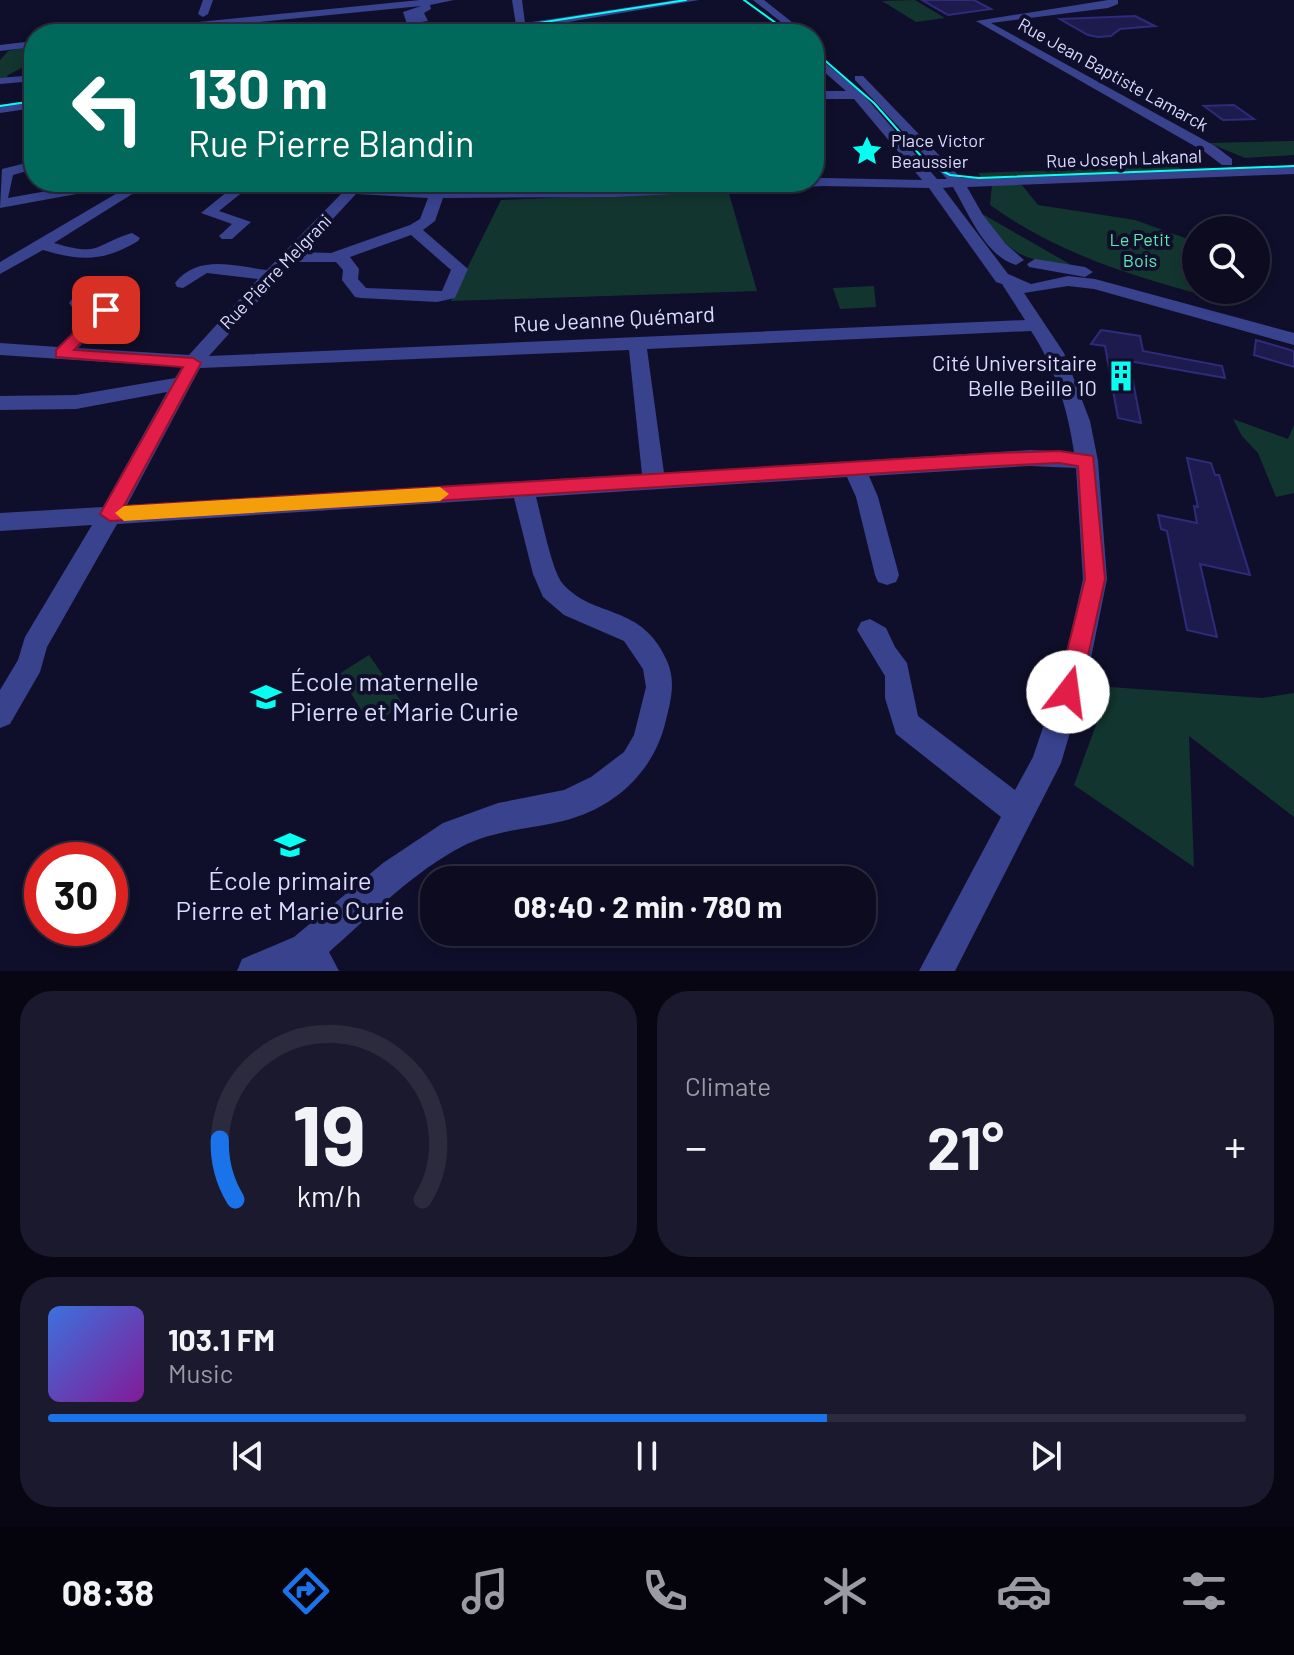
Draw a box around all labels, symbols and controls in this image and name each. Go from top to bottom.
street label: Rue Jean Baptiste Lamarck [1014,13,1212,136]
text: 130 m [188,53,328,120]
icon: left [56,56,160,160]
text: Rue Pierre Blandin [188,121,474,164]
place label: Place Victor Beaussier [891,129,985,172]
place icon: Place Victor Beaussier [850,134,884,168]
street label: Rue Joseph Lakanal [1046,144,1202,172]
street label: Rue Pierre Melgrani [215,209,336,333]
map controls [1182,216,1270,304]
button: search [1182,216,1270,304]
park label: Le Petit Bois [1110,228,1170,271]
pin [72,276,140,344]
icon: arrive [84,288,128,332]
street label: Rue Jeanne Quémard [512,300,716,336]
place label: Cité Universitaire Belle Beille 10 [932,349,1097,400]
building icon: Cité Universitaire Belle Beille 10 [1104,359,1138,393]
position arrow [1026,650,1110,734]
place label: École maternelle Pierre et Marie Curie [290,665,519,726]
school or university icon: École maternelle Pierre et Marie Curie [249,680,283,714]
school or university icon: École primaire Pierre et Marie Curie [273,828,307,862]
speed limit sign: 30 [24,842,128,946]
place label: École primaire Pierre et Marie Curie [176,864,404,925]
text: 08:40 · 2 min · 780 m [514,888,782,924]
text: Climate [685,1070,771,1101]
text: 19 [292,1083,365,1183]
text: 21° [927,1110,1004,1182]
text: − [685,1119,707,1172]
text: + [1224,1119,1246,1172]
text: km/h [296,1178,361,1213]
text: 103.1 FM [168,1321,275,1357]
text: Music [168,1357,233,1388]
icon: previous [226,1434,270,1478]
icon: pause [625,1434,669,1478]
icon: next [1024,1434,1068,1478]
icon: directions [278,1563,334,1619]
icon: music [457,1563,513,1619]
icon: phone [637,1563,693,1619]
icon: climate [817,1563,873,1619]
icon: car [996,1563,1052,1619]
icon: filters [1176,1563,1232,1619]
text: 08:38 [62,1570,154,1613]

